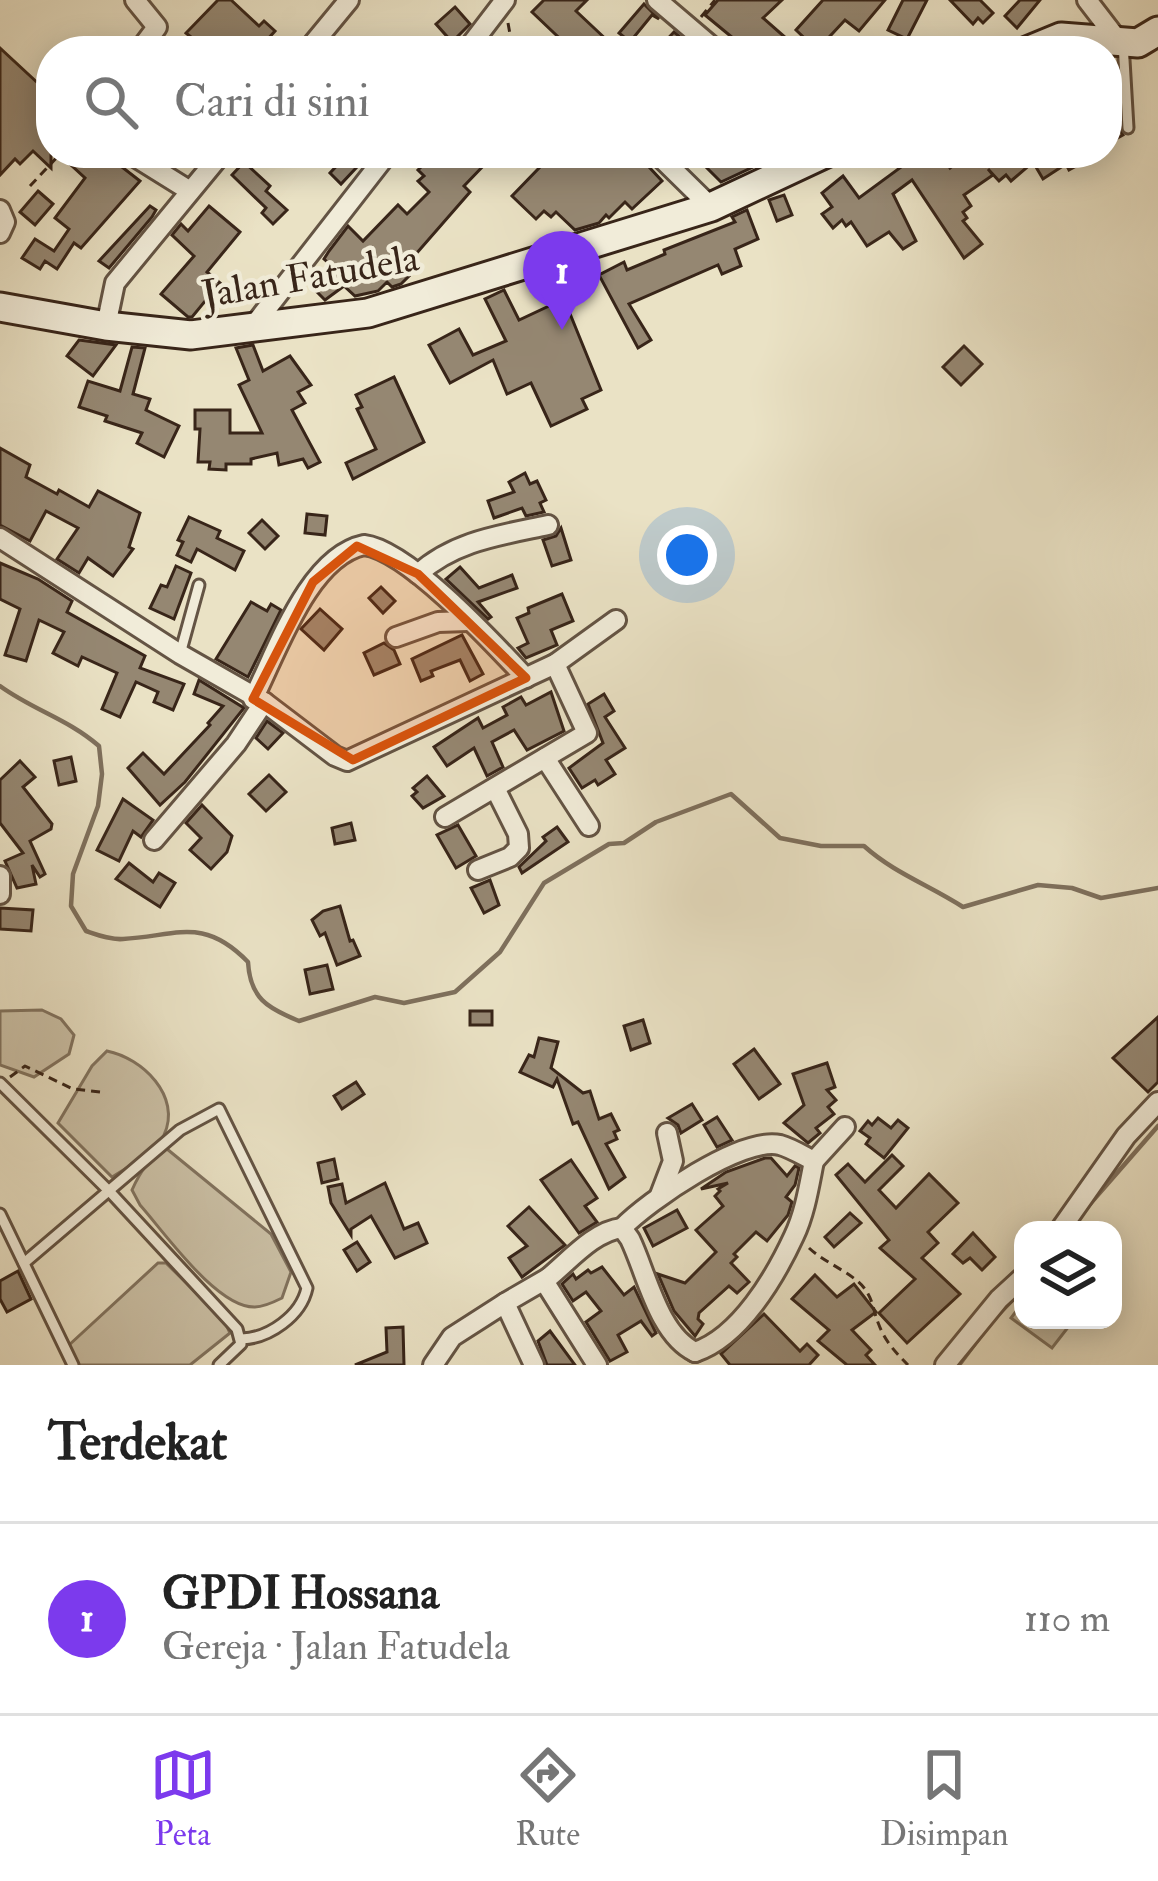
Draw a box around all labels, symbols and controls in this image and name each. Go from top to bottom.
search box [36,36,1122,168]
icon: search [78,69,144,135]
text: Cari di sini [174,74,370,130]
pin: 1 [523,231,601,330]
street label: Jalan Fatudela [197,233,423,320]
your location [657,525,717,585]
map controls [1014,1221,1122,1329]
button: layers [1014,1221,1122,1329]
text: Terdekat [48,1411,227,1475]
text: GPDI Hossana [162,1566,439,1622]
text: 1 [80,1594,94,1643]
text: 110 m [1024,1594,1110,1643]
text: Gereja · Jalan Fatudela [162,1622,510,1671]
tab: Peta [150,1742,216,1855]
tab: Rute [515,1742,581,1855]
tab: Disimpan [880,1742,1008,1855]

